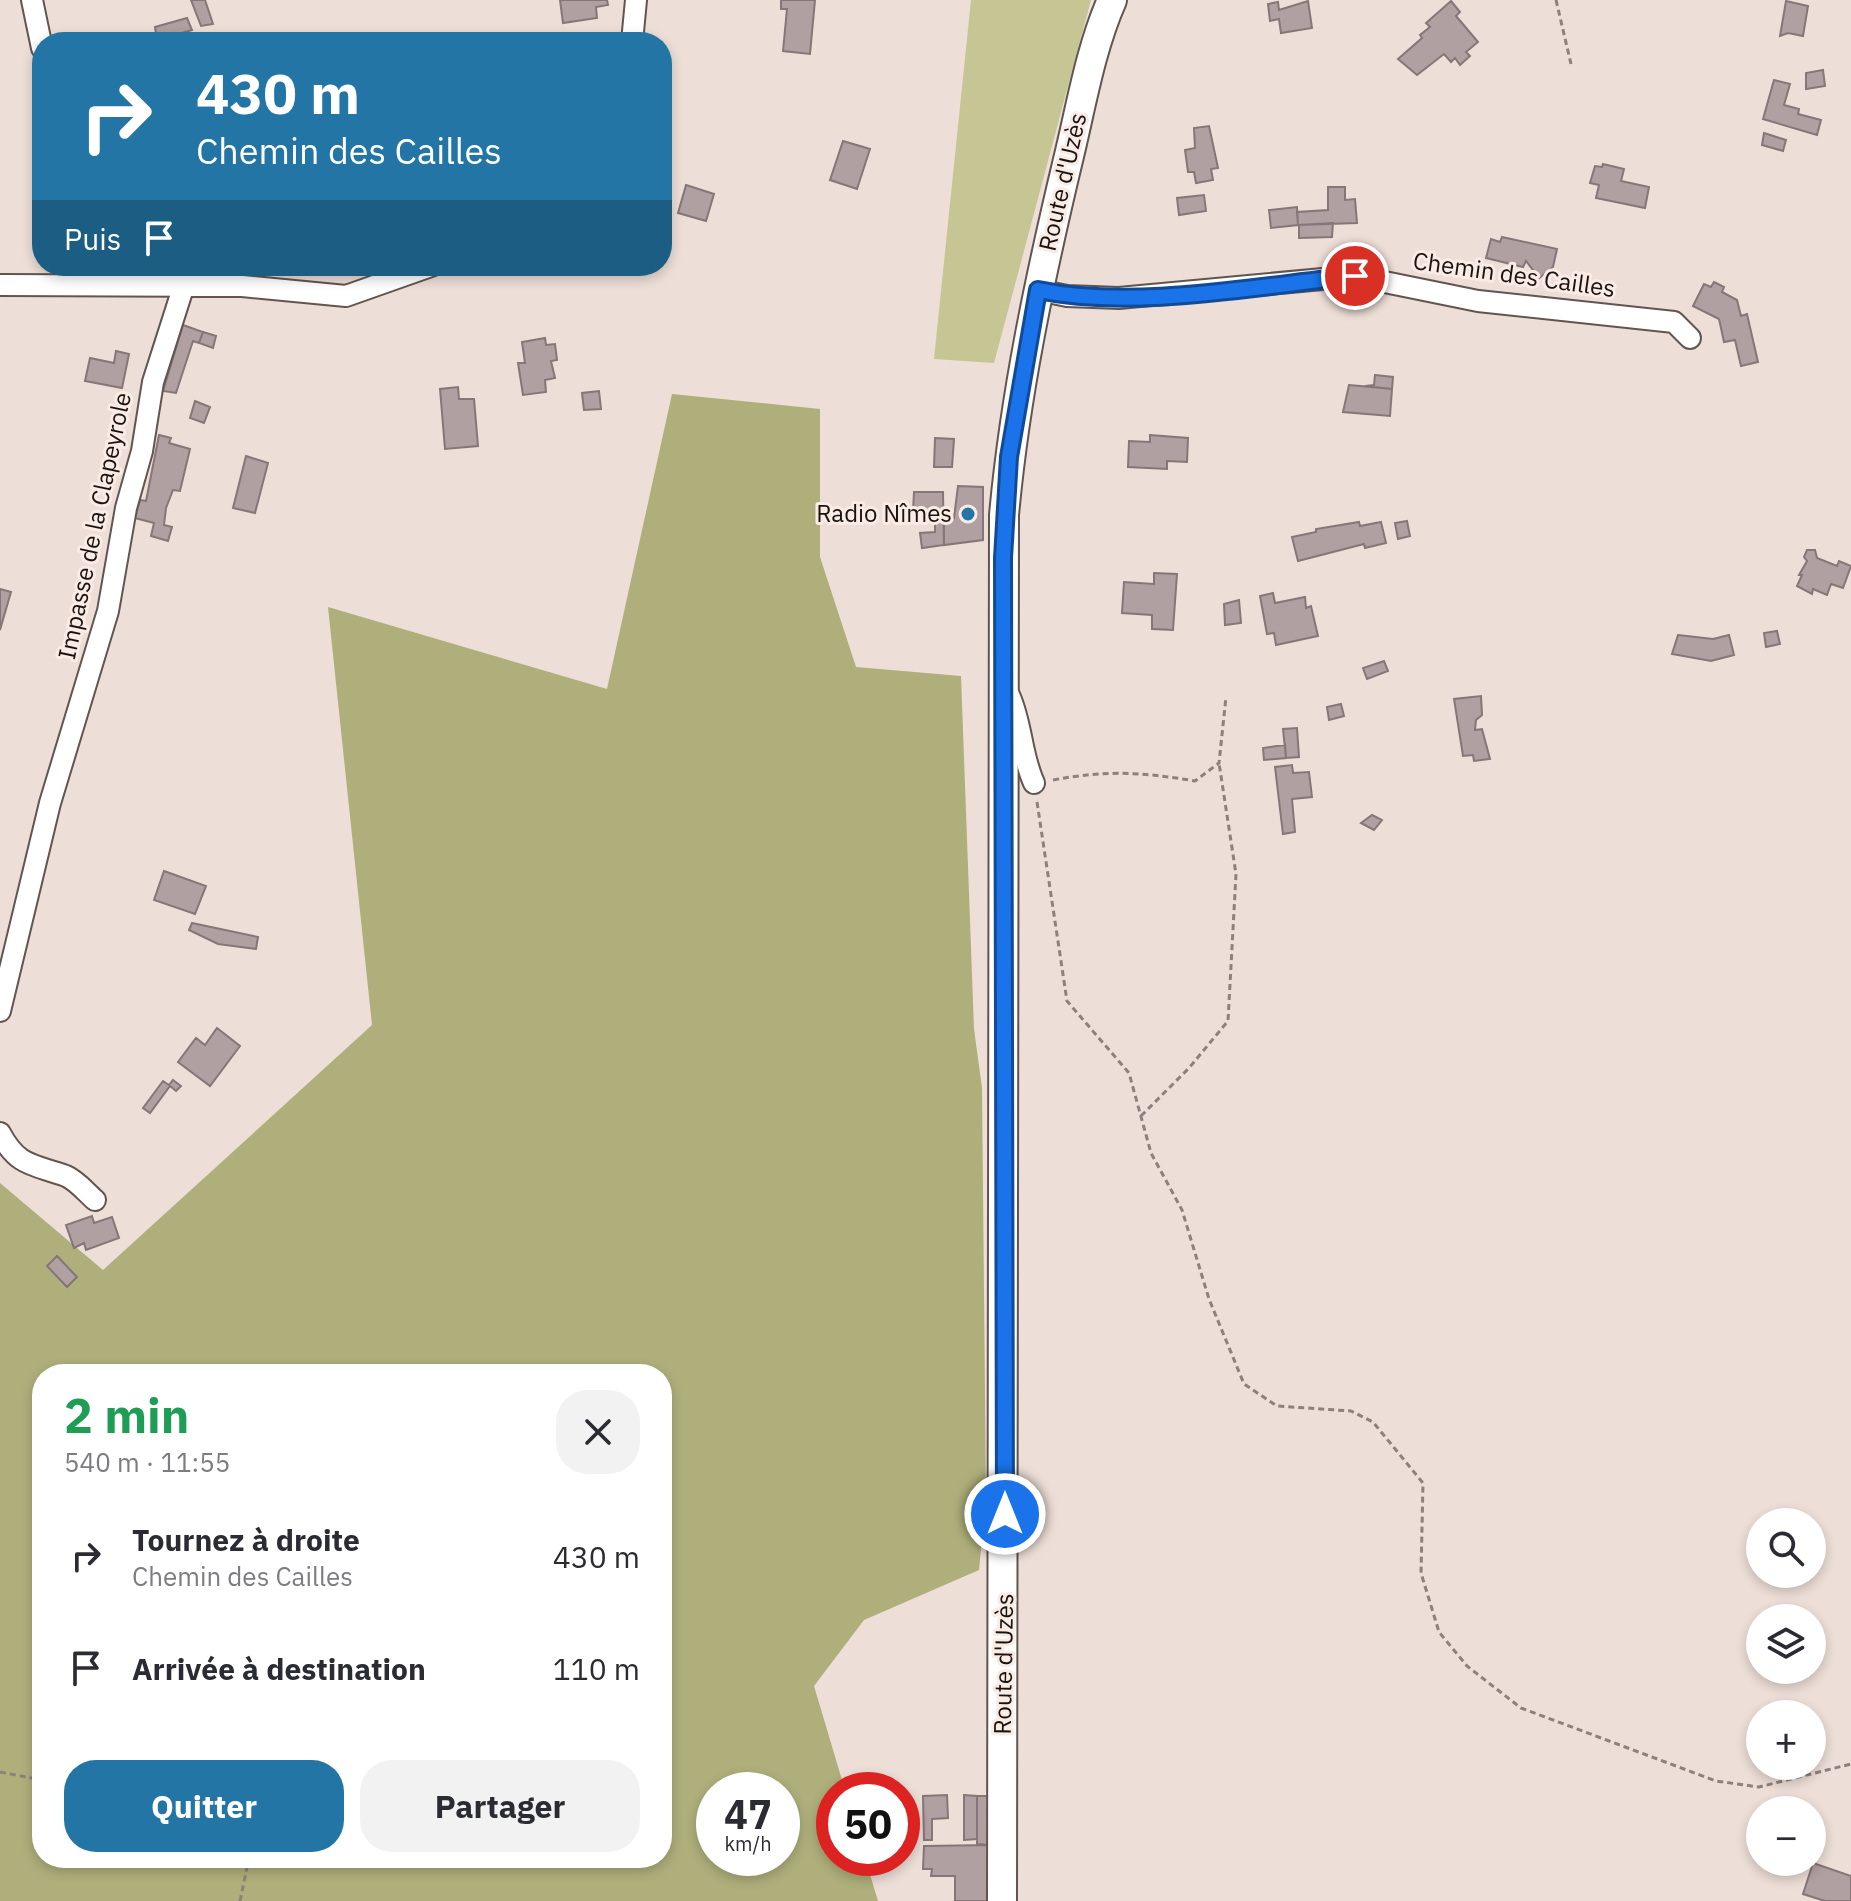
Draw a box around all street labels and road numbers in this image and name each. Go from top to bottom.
street label: Route d'Uzès [1031,109,1093,254]
street label: Chemin des Cailles [1411,244,1617,304]
street label: Impasse de la Clapeyrole [50,389,138,662]
street label: Route d'Uzès [986,1593,1020,1735]

